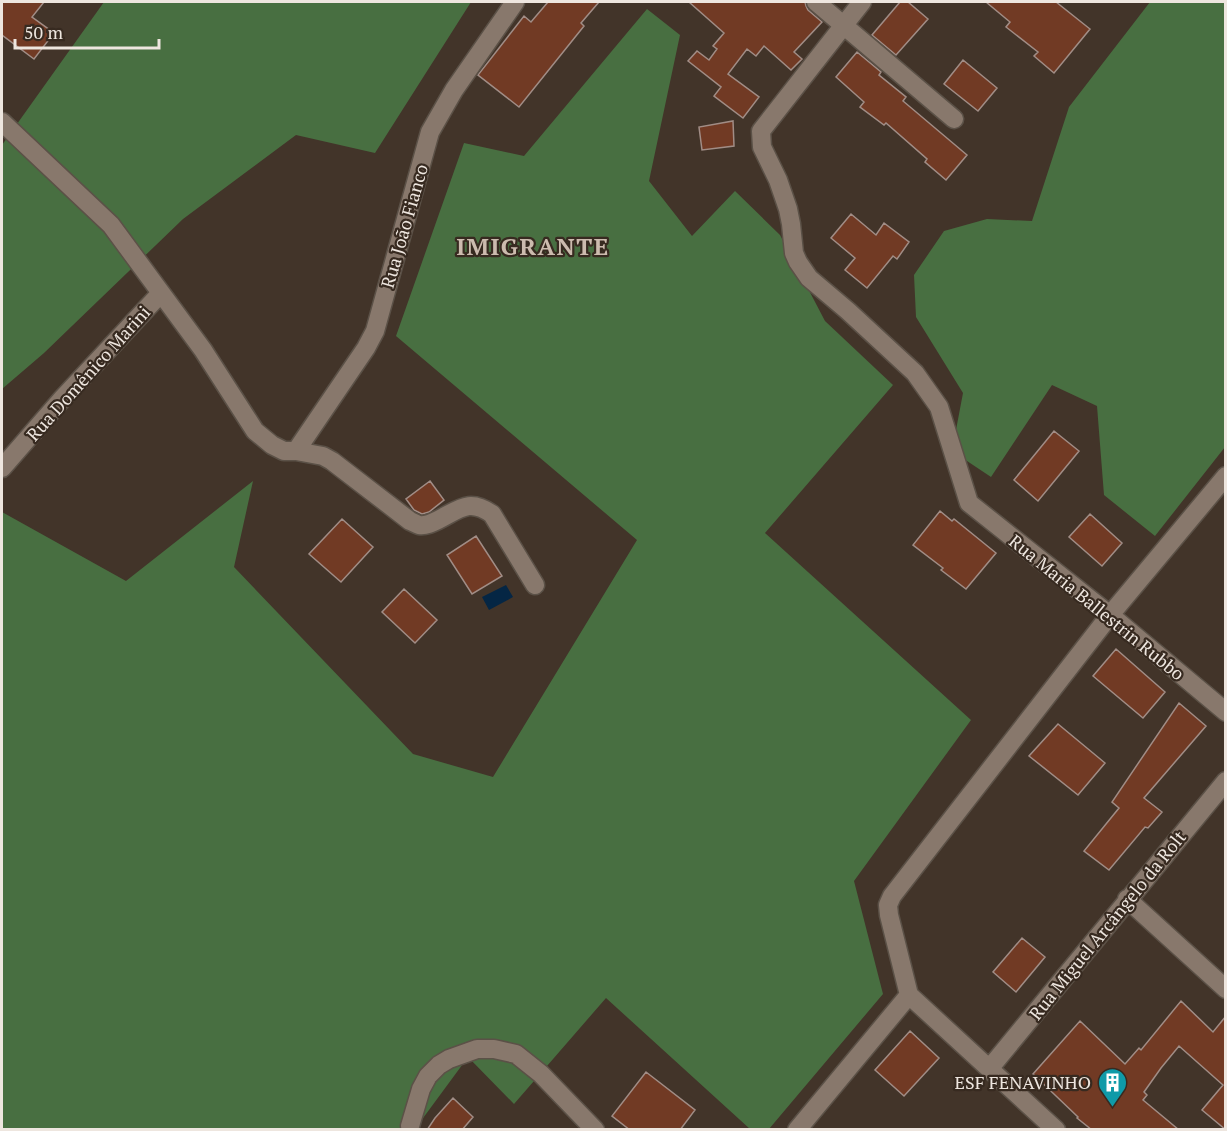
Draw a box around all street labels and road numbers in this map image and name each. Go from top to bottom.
street label: Rua João Fianco [375,161,433,291]
street label: Rua Domênico Marini [21,300,155,446]
street label: Rua Maria Ballestrin Rubbo [1004,529,1190,685]
street label: Rua Miguel Arcângelo da Rolt [1023,825,1191,1025]

